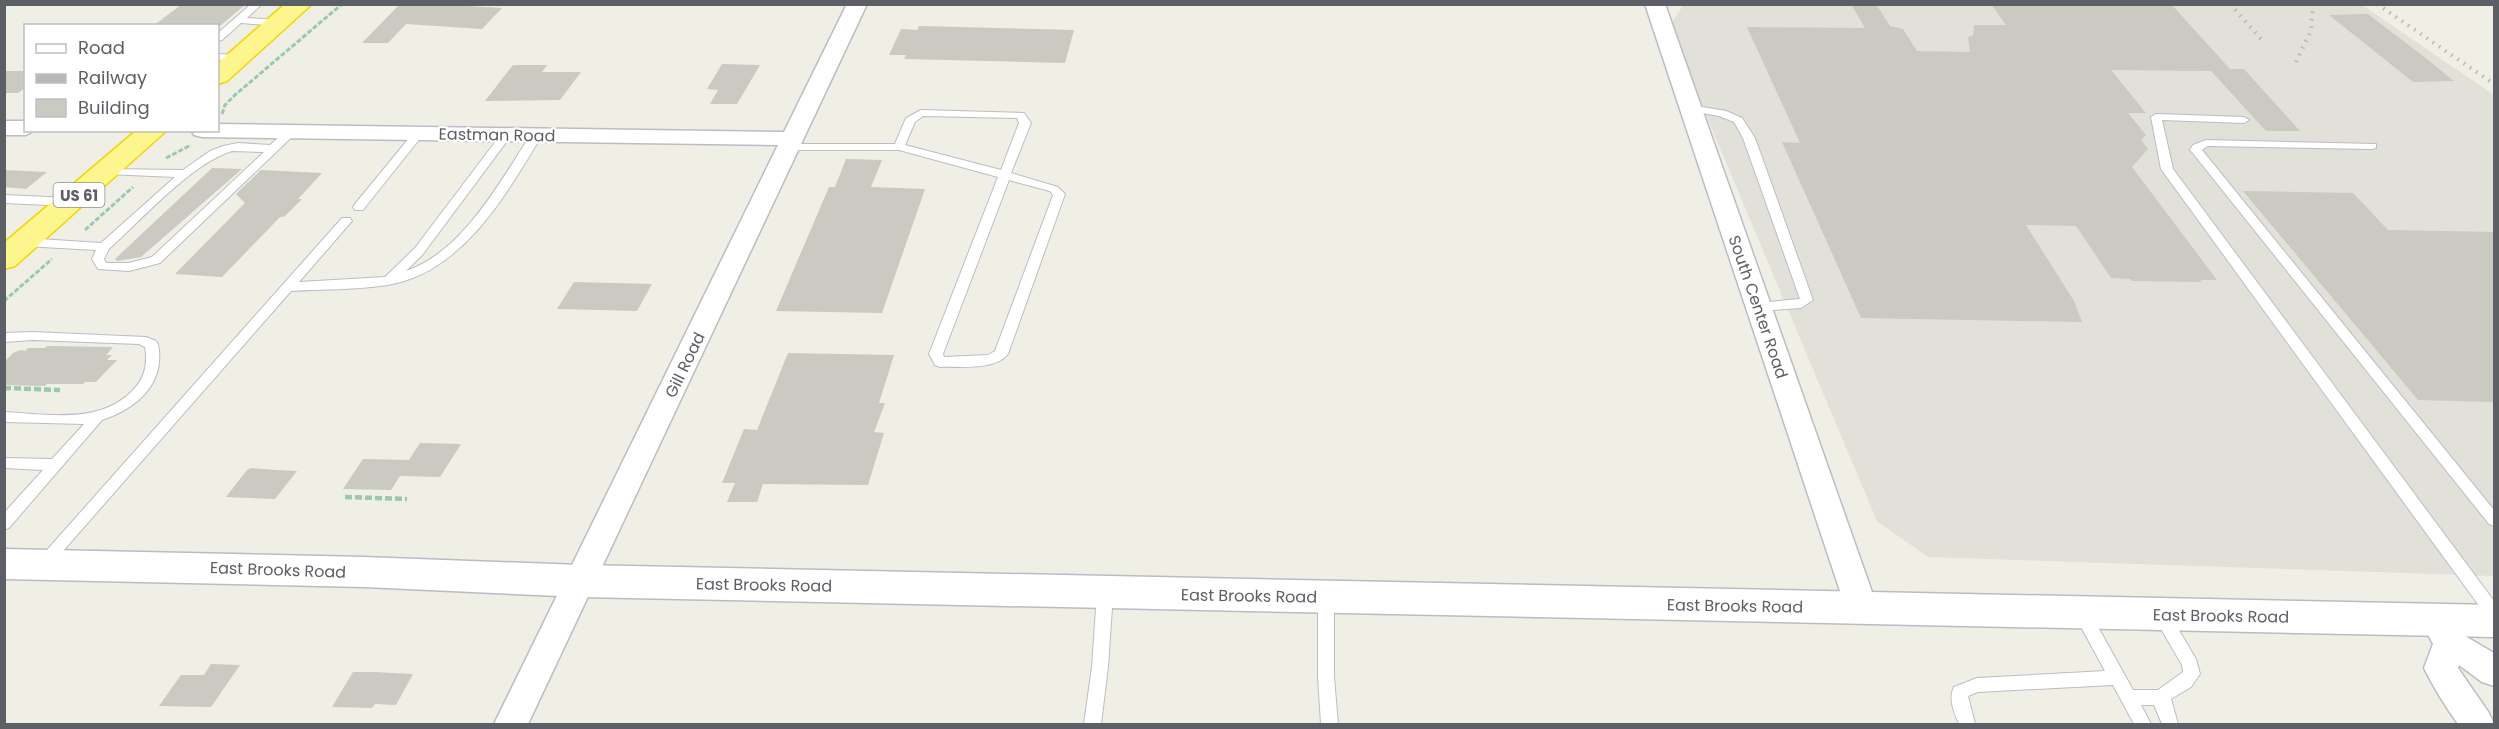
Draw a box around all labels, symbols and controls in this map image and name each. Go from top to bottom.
legend [24,24,219,132]
text: Road [78,35,125,60]
text: Railway [78,65,147,90]
text: Building [78,95,150,120]
street label: Eastman Road [439,122,555,148]
road number: US 61 [54,183,104,207]
street label: South Center Road [1723,232,1793,382]
street label: Gill Road [659,328,711,402]
street label: East Brooks Road [210,556,346,584]
street label: East Brooks Road [696,572,832,598]
street label: East Brooks Road [1181,583,1317,609]
street label: East Brooks Road [1667,593,1803,619]
street label: East Brooks Road [2153,603,2289,629]

